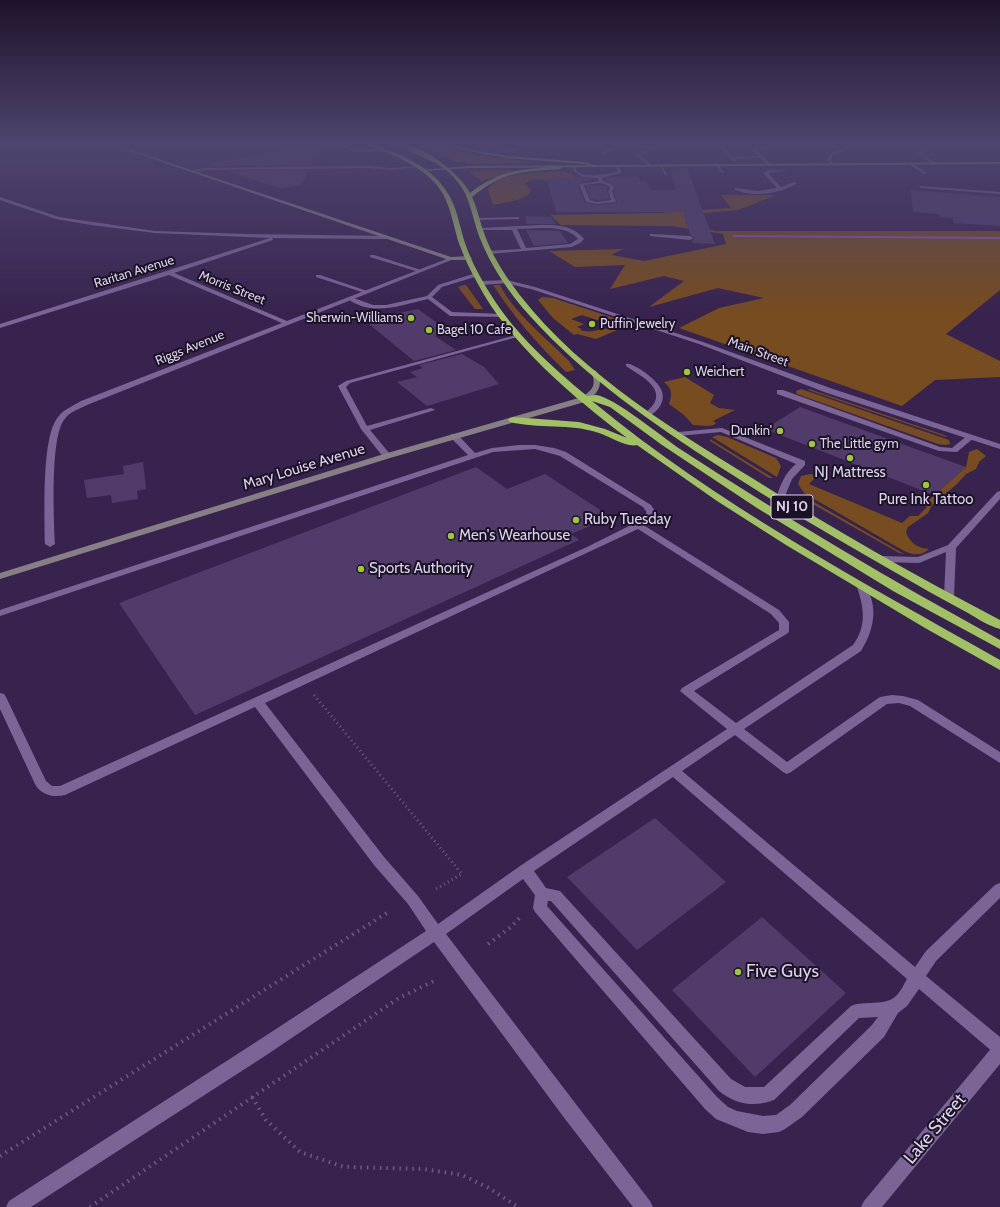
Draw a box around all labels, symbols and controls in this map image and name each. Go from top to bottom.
street label: Raritan Avenue [92,252,176,292]
street label: Morris Street [197,268,267,308]
place label: Sherwin-Williams [306,310,403,326]
marker: Sherwin-Williams [406,313,416,323]
place label: Puffin Jewelry [600,316,675,332]
marker: Puffin Jewelry [587,319,597,329]
place label: Bagel 10 Cafe [437,322,511,338]
marker: Bagel 10 Cafe [424,325,434,335]
street label: Riggs Avenue [153,327,227,369]
street label: Main Street [726,334,790,370]
place label: Weichert [695,364,744,380]
marker: Weichert [682,367,692,377]
place label: Dunkin' [731,423,772,439]
marker: Dunkin' [775,426,785,436]
place label: The Little gym [820,436,899,452]
marker: The Little gym [807,439,817,449]
street label: Mary Louise Avenue [241,440,367,494]
marker: NJ Mattress [845,453,855,463]
place label: NJ Mattress [814,464,886,482]
marker: Pure Ink Tattoo [921,480,931,490]
place label: Pure Ink Tattoo [879,491,973,509]
road number: NJ 10 [771,495,813,519]
place label: Ruby Tuesday [584,511,671,529]
marker: Ruby Tuesday [571,515,581,525]
place label: Men's Wearhouse [459,527,570,545]
marker: Men's Wearhouse [446,531,456,541]
place label: Sports Authority [369,560,473,578]
marker: Sports Authority [356,564,366,574]
place label: Five Guys [746,961,819,983]
marker: Five Guys [733,967,743,977]
street label: Lake Street [899,1090,971,1168]

